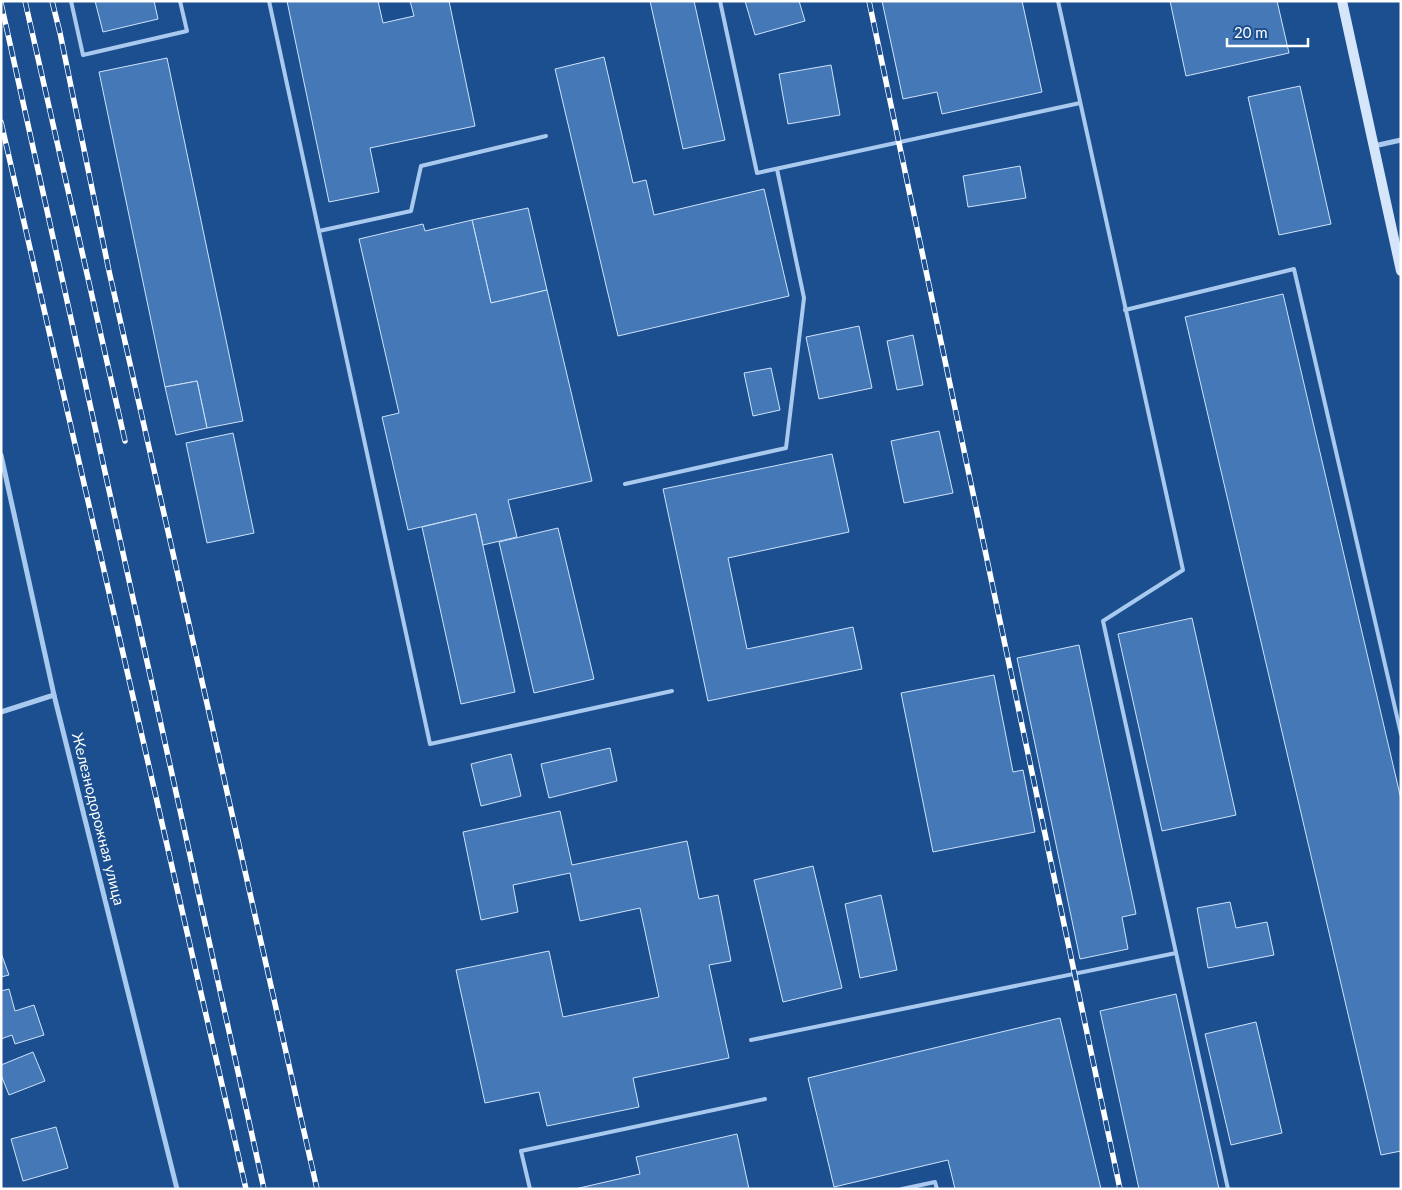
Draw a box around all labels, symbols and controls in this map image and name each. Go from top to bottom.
scale bar [1227,15,1308,47]
text: 20 m [1234,23,1268,41]
street label: Железнодорожная улица [69,731,129,907]

